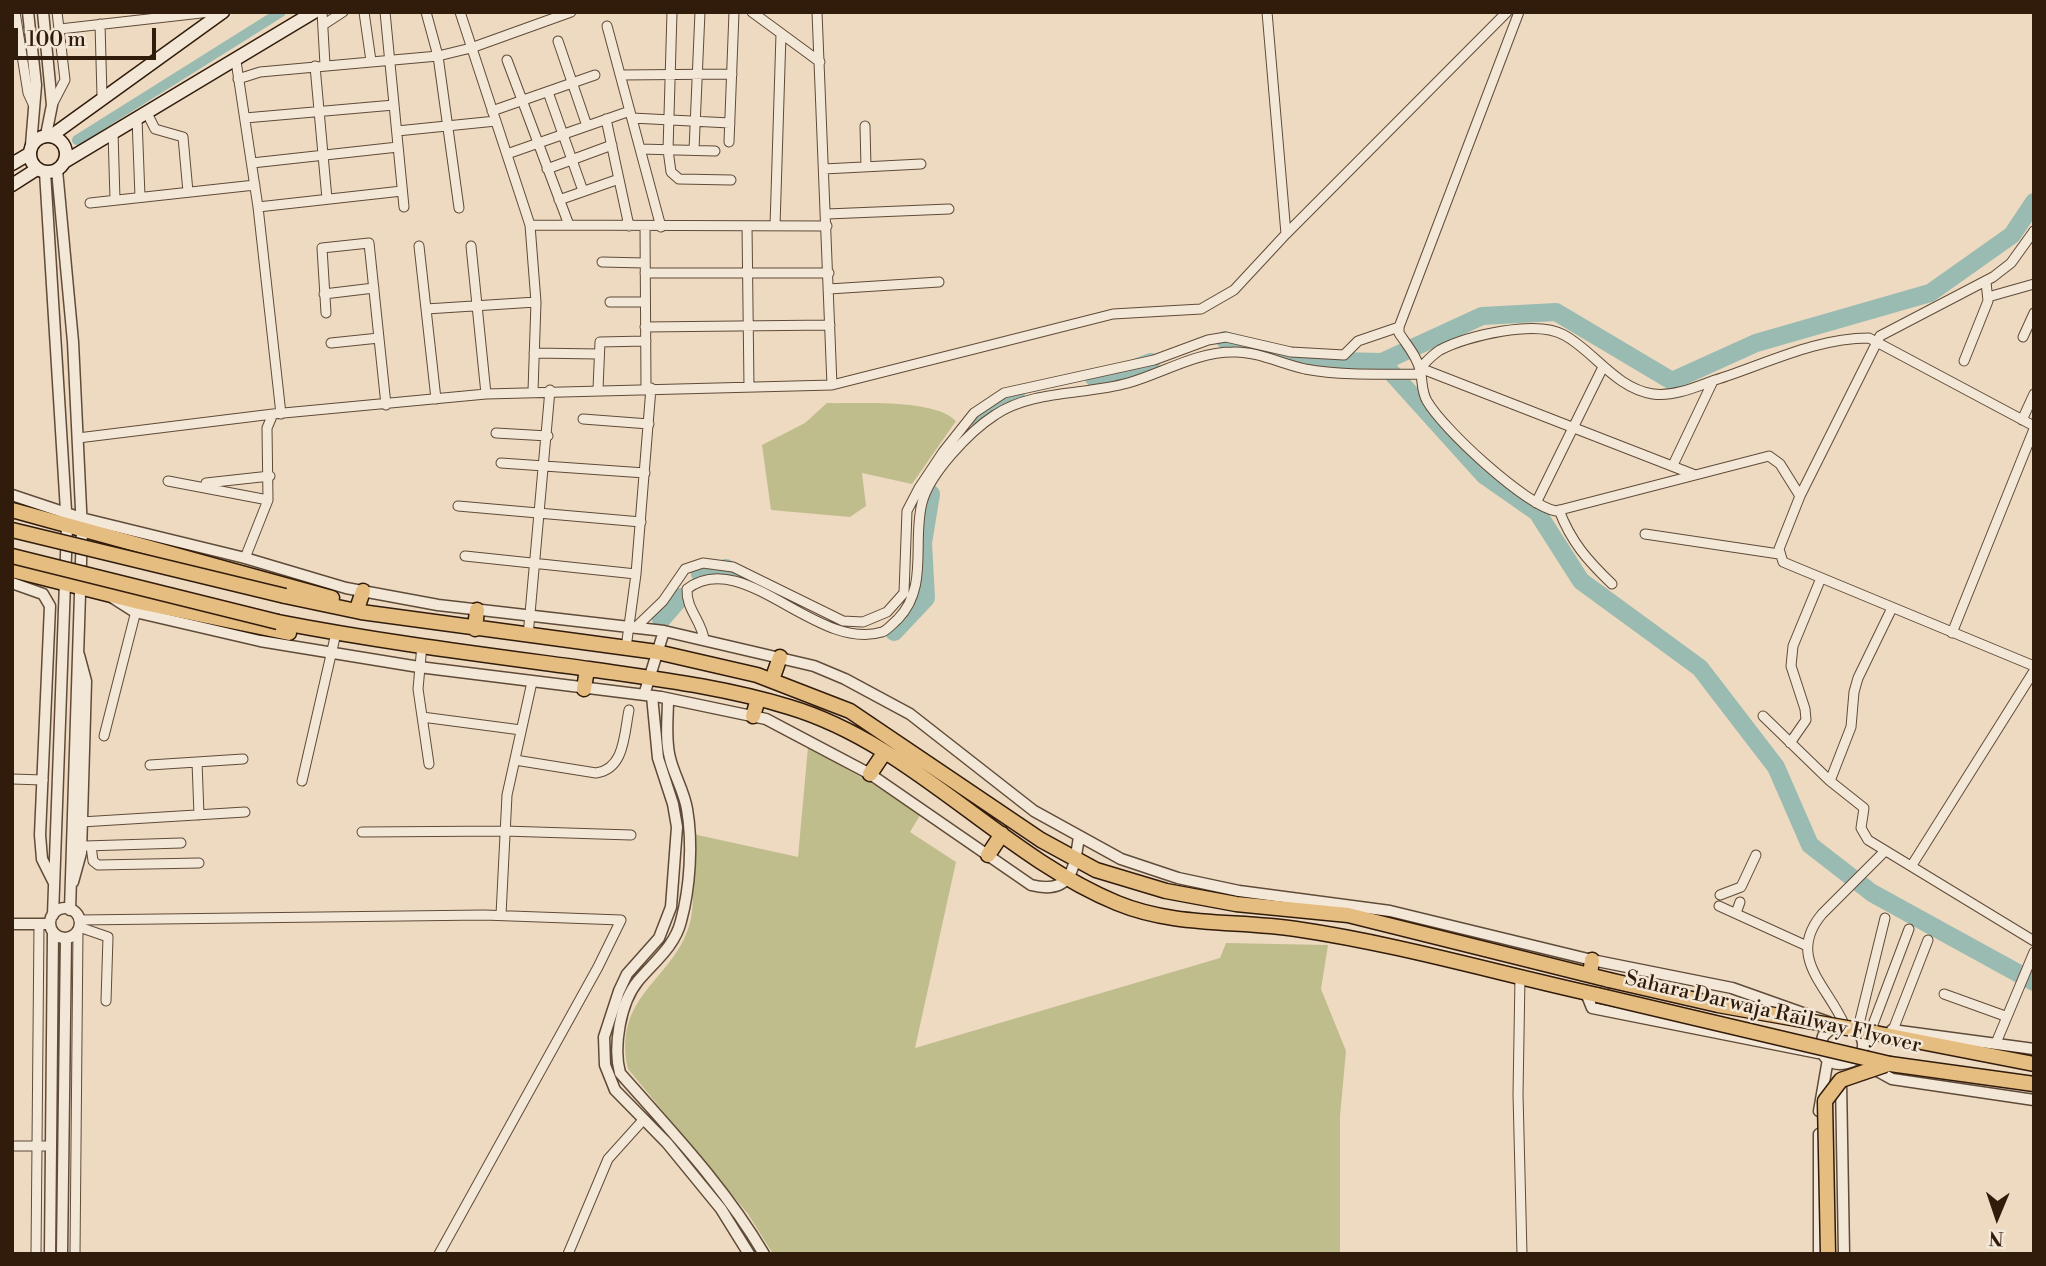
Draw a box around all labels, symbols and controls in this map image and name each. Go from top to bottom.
scale bar [18,14,159,58]
text: 100 m [27,27,86,53]
street label: Sahara Darwaja Railway Flyover [1623,967,1923,1059]
north arrow [1962,1182,2032,1252]
text: N [1988,1226,2004,1250]

